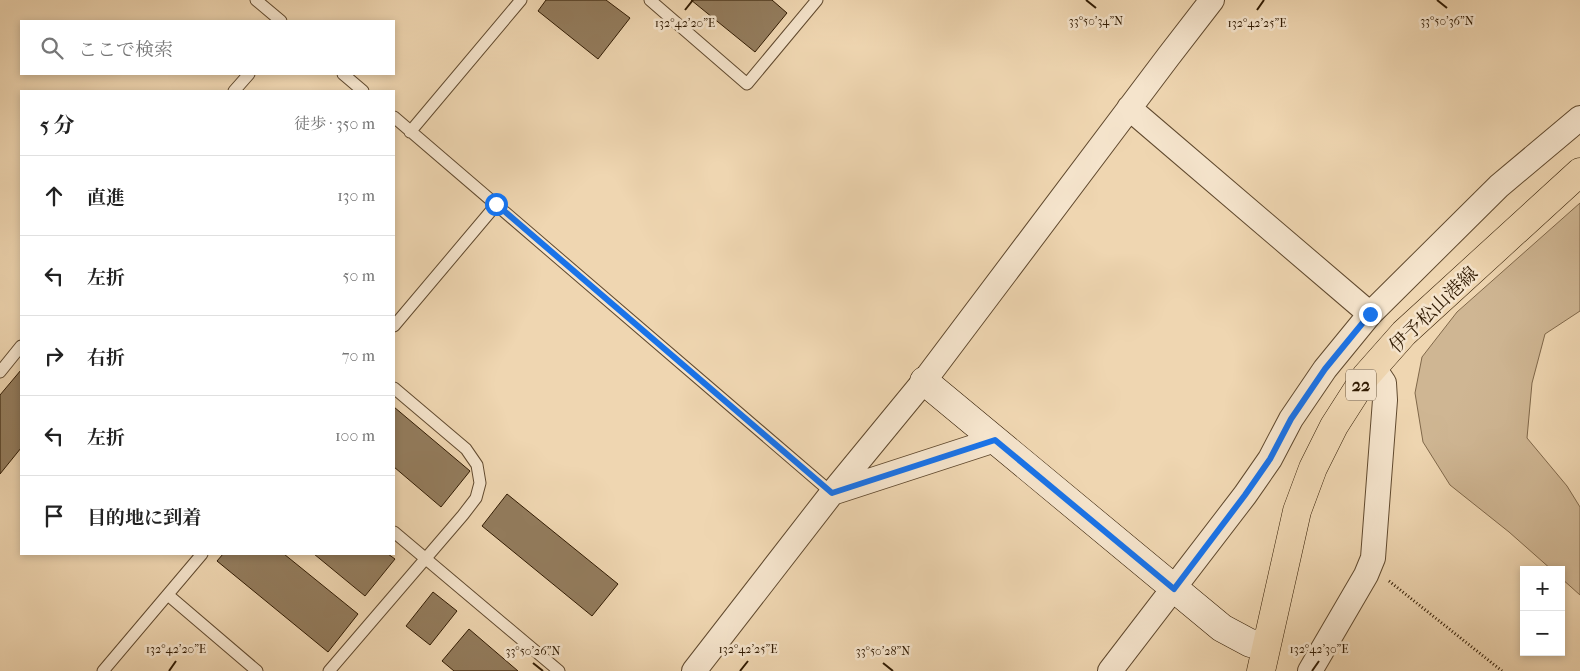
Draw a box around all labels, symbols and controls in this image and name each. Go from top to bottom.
text: 33°50'34"N [1069,14,1123,28]
text: 33°50'36"N [1420,14,1474,28]
text: 132°42'20"E [655,16,715,30]
text: 132°42'25"E [1228,16,1286,30]
search box [20,20,395,75]
icon: search [38,34,66,62]
text: ここで検索 [78,39,173,61]
text: 5 分 [40,113,75,137]
text: 徒歩 · 350 m [294,114,375,133]
icon: ahead [40,182,68,210]
text: 130 m [337,186,375,205]
text: 直進 [87,187,125,209]
route start [485,193,508,216]
icon: left [40,262,68,290]
street label: 伊予松山港線 [1385,262,1482,357]
text: 50 m [343,266,375,285]
text: 左折 [87,267,125,289]
route end [1359,303,1382,326]
icon: right [40,342,68,370]
text: 70 m [342,346,375,365]
text: 右折 [87,347,125,369]
road number: 22 [1346,370,1376,400]
icon: left [40,422,68,450]
text: 100 m [335,426,375,445]
text: 左折 [87,427,125,449]
icon: arrive [40,502,68,530]
text: 目的地に到着 [87,507,201,529]
map controls [1520,566,1565,656]
button: + [1520,566,1565,611]
button: − [1520,611,1565,656]
text: 132°42'20"E [146,642,206,656]
text: 132°42'25"E [719,642,777,656]
text: 132°42'30"E [1289,642,1349,656]
text: 33°50'26"N [506,644,561,658]
text: 33°50'28"N [856,644,910,658]

